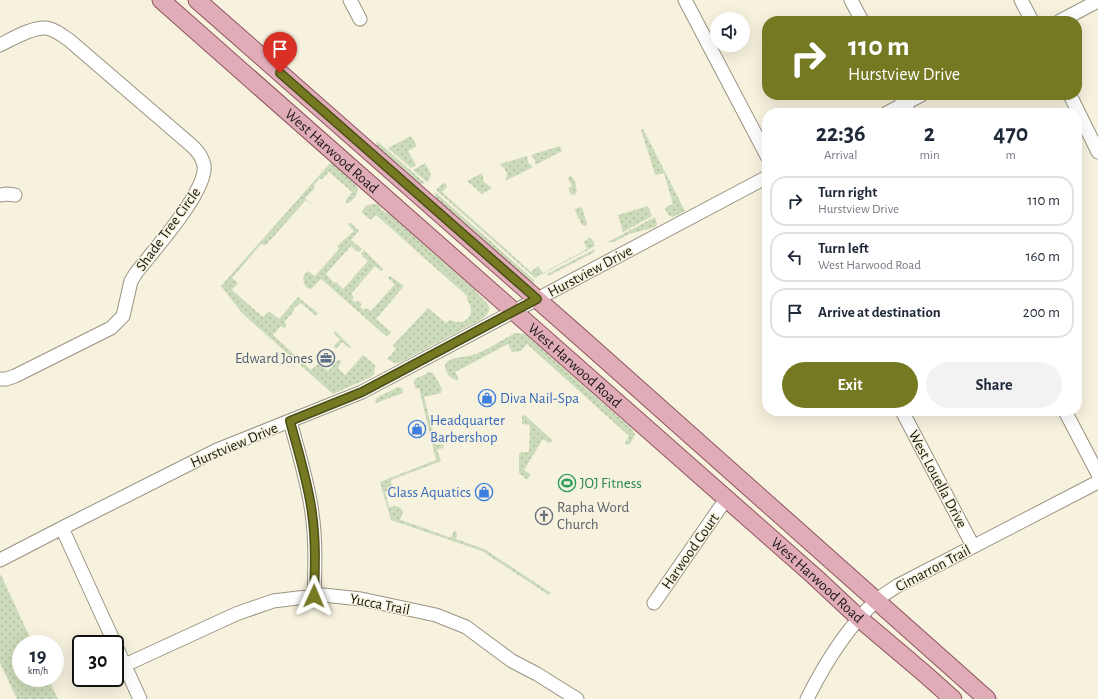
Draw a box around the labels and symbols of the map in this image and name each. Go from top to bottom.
pin [263,32,297,73]
street label: West Harwood Road [282,106,381,196]
street label: Shade Tree Circle [133,185,204,274]
street label: Hurstview Drive [545,243,635,300]
street label: West Harwood Road [525,321,624,411]
office icon: Edward Jones [316,348,336,368]
place label: Edward Jones [235,351,313,366]
shop icon: Diva Nail-Spa [477,388,497,408]
place label: Diva Nail-Spa [500,391,579,406]
place label: Headquarter Barbershop [430,413,505,445]
shop icon: Headquarter Barbershop [407,419,427,439]
street label: Hurstview Drive [188,420,280,471]
street label: West Louella Drive [905,428,970,531]
sports icon: JOJ Fitness [557,473,577,493]
place label: JOJ Fitness [580,476,642,491]
shop icon: Glass Aquatics [474,482,494,502]
place label: Glass Aquatics [388,485,471,500]
place label: Rapha Word Church [557,500,630,532]
church icon: Rapha Word Church [534,506,554,526]
street label: Harwood Court [659,511,722,592]
street label: West Harwood Road [768,535,866,626]
street label: Cimarron Trail [893,542,973,594]
position arrow [293,575,335,617]
street label: Yucca Trail [349,591,411,618]
speed limit sign: 30 [72,635,124,687]

